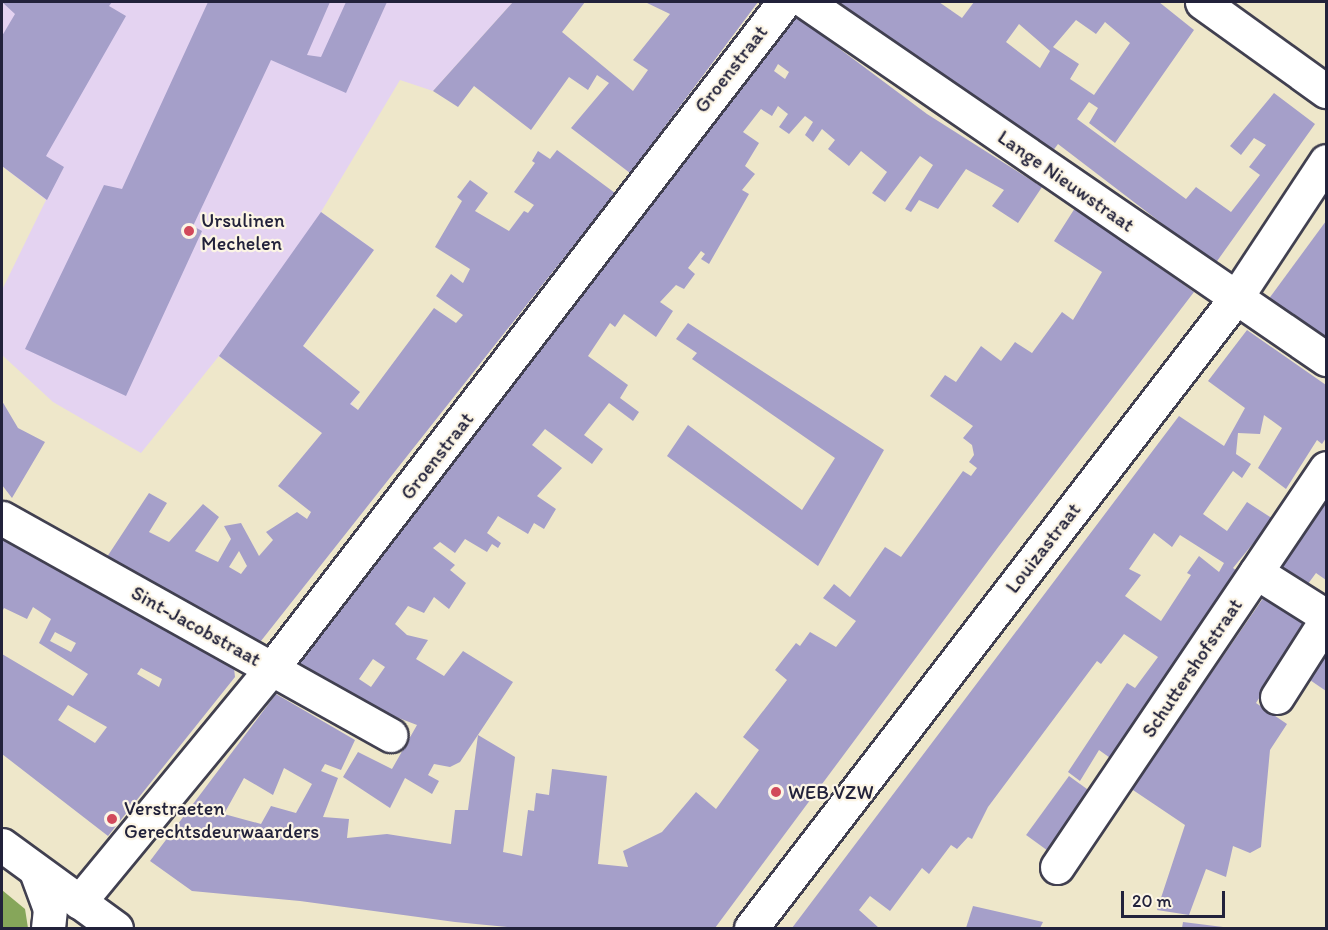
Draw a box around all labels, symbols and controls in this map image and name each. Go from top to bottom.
street label: Groenstraat [689,20,773,118]
street label: Lange Nieuwstraat [993,125,1139,237]
place label: Ursulinen Mechelen [201,208,285,255]
marker: Ursulinen Mechelen [182,224,196,238]
street label: Groenstraat [395,407,479,505]
street label: Louizastraat [1000,498,1086,598]
street label: Sint-Jacobstraat [127,581,265,671]
street label: Schuttershofstraat [1137,594,1247,742]
place label: WEB VZW [788,780,874,804]
marker: WEB VZW [769,785,783,799]
place label: Verstraeten Gerechtsdeurwaarders [124,796,319,843]
marker: Verstraeten Gerechtsdeurwaarders [105,812,119,826]
scale bar [1124,879,1228,917]
text: 20 m [1132,890,1172,912]

